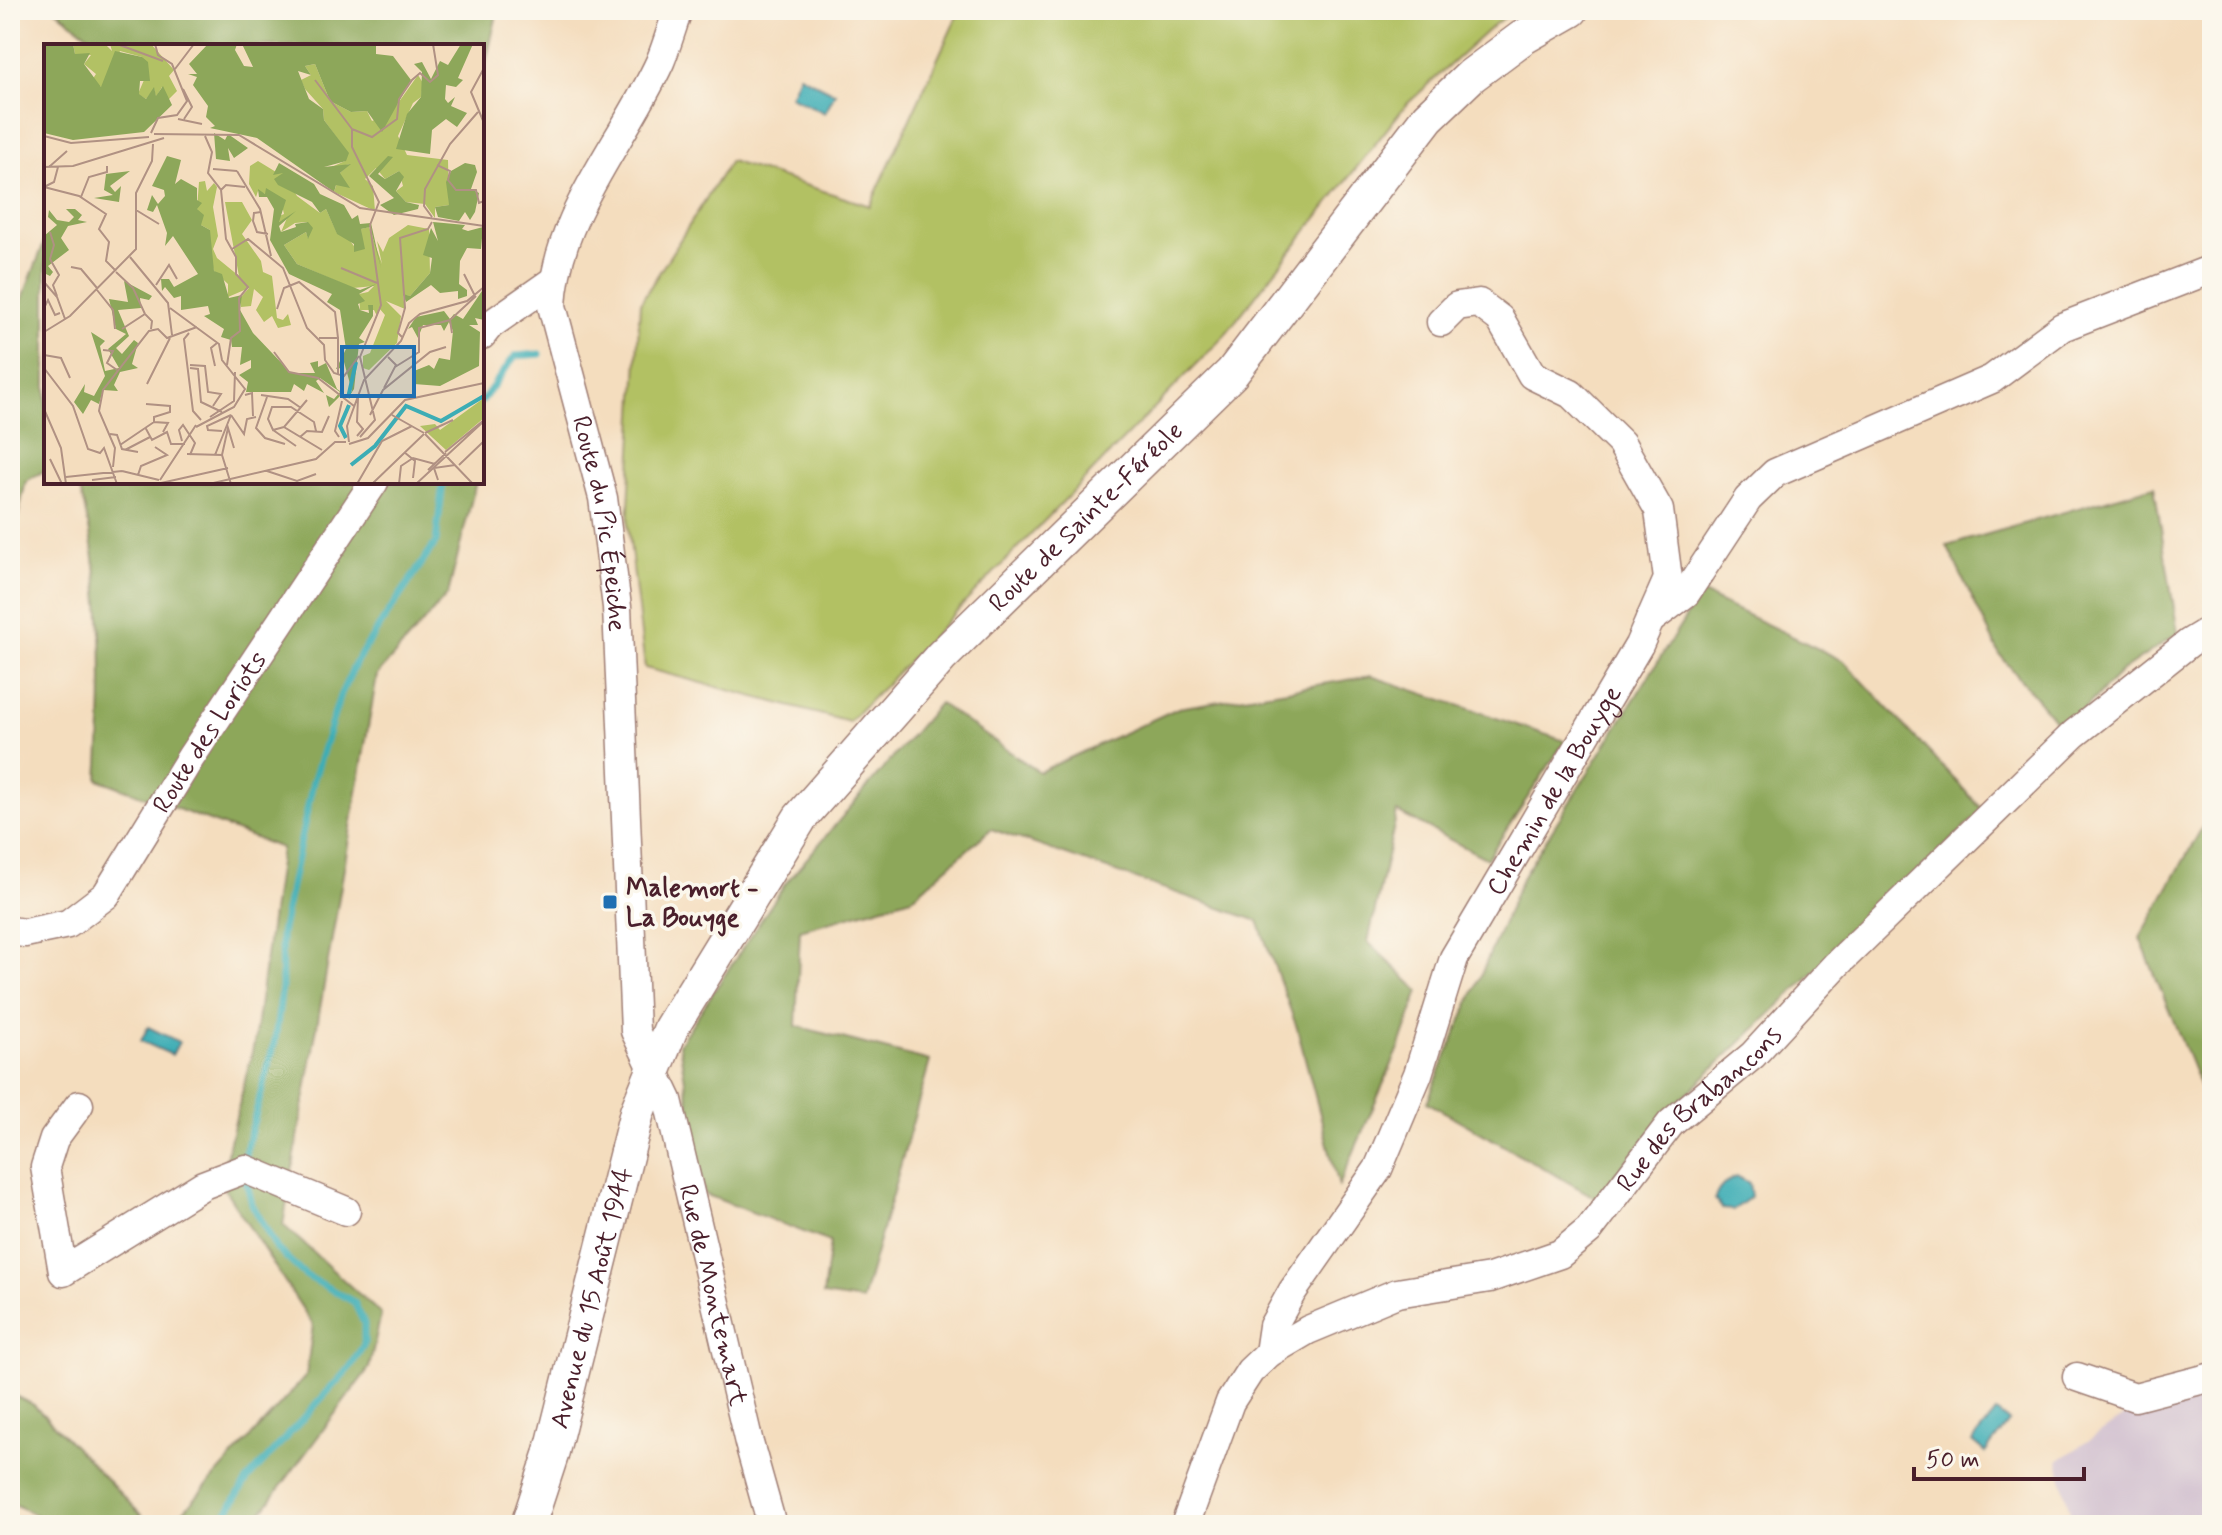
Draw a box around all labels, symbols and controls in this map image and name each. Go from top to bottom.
inset map [44,44,484,484]
street label: Route du Pic Épeiche [563,412,633,633]
street label: Route de Sainte-Féréole [982,415,1191,620]
street label: Route des Loriots [146,645,276,820]
street label: Chemin de la Bouyge [1480,679,1630,902]
place label: Malemort - La Bouyge [626,872,759,937]
marker: Malemort - La Bouyge [601,893,619,911]
street label: Rue des Brabancons [1609,1020,1790,1199]
street label: Avenue du 15 Août 1944 [543,1164,642,1432]
street label: Rue de Montemart [669,1181,755,1410]
scale bar [1914,1431,2084,1481]
text: 50 m [1926,1445,1980,1476]

